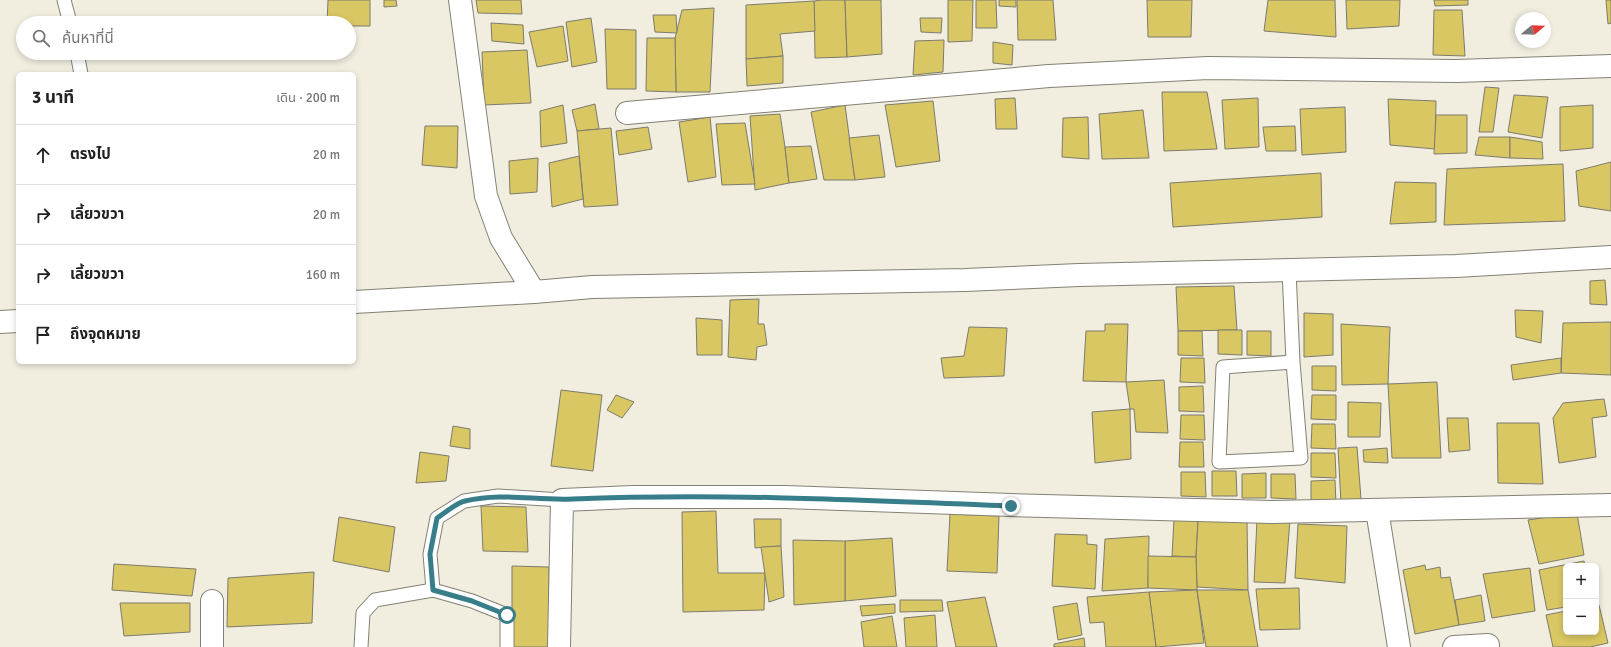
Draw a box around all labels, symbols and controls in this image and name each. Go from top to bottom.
north arrow [1515,12,1551,48]
search box [16,16,356,60]
icon: search [30,27,52,49]
text: ค้นหาที่นี่ [62,29,114,47]
text: 3 นาที [32,87,74,108]
text: เดิน · 200 m [276,90,340,106]
icon: ahead [32,144,54,166]
text: ตรงไป [70,145,111,163]
text: 20 m [313,147,340,163]
icon: right [32,204,54,226]
text: เลี้ยวขวา [70,205,124,223]
text: 20 m [313,207,340,223]
icon: right [32,264,54,286]
text: เลี้ยวขวา [70,265,124,283]
text: 160 m [306,267,340,283]
icon: arrive [32,324,54,346]
text: ถึงจุดหมาย [70,325,141,343]
route end [1002,497,1020,515]
map controls [1563,563,1599,635]
button: + [1563,563,1599,599]
button: − [1563,599,1599,635]
route start [498,606,516,624]

